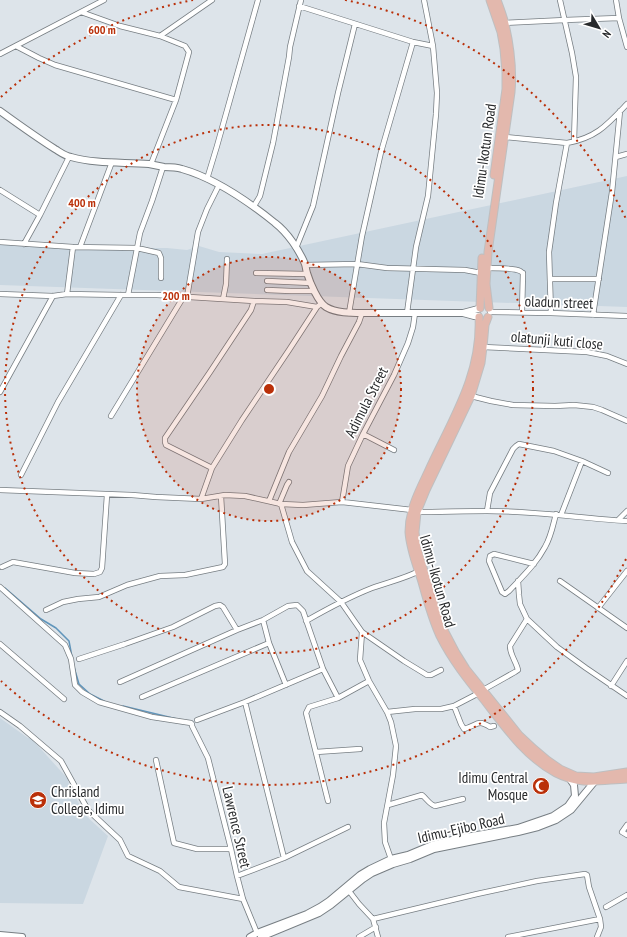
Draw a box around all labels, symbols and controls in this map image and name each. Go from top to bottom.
north arrow [579,8,619,48]
text: 600 m [88,22,116,37]
text: N [600,28,614,41]
street label: Idimu-Ikotun Road [468,102,500,200]
text: 400 m [68,195,96,210]
text: 200 m [162,288,190,303]
street label: oladun street [524,291,594,313]
street label: olatunji kuti close [510,327,604,353]
street label: Adimula Street [340,363,392,441]
centre of rings [262,382,276,396]
street label: Idimu-Ikotun Road [416,532,460,630]
place label: Idimu Central Mosque [458,768,528,804]
mosque icon: Idimu Central Mosque [531,776,551,796]
place label: Chrisland College, Idimu [51,782,124,818]
street label: Lawrence Street [218,784,256,870]
school or university icon: Chrisland College, Idimu [28,790,48,810]
street label: Idimu-Ejibo Road [416,809,506,847]

